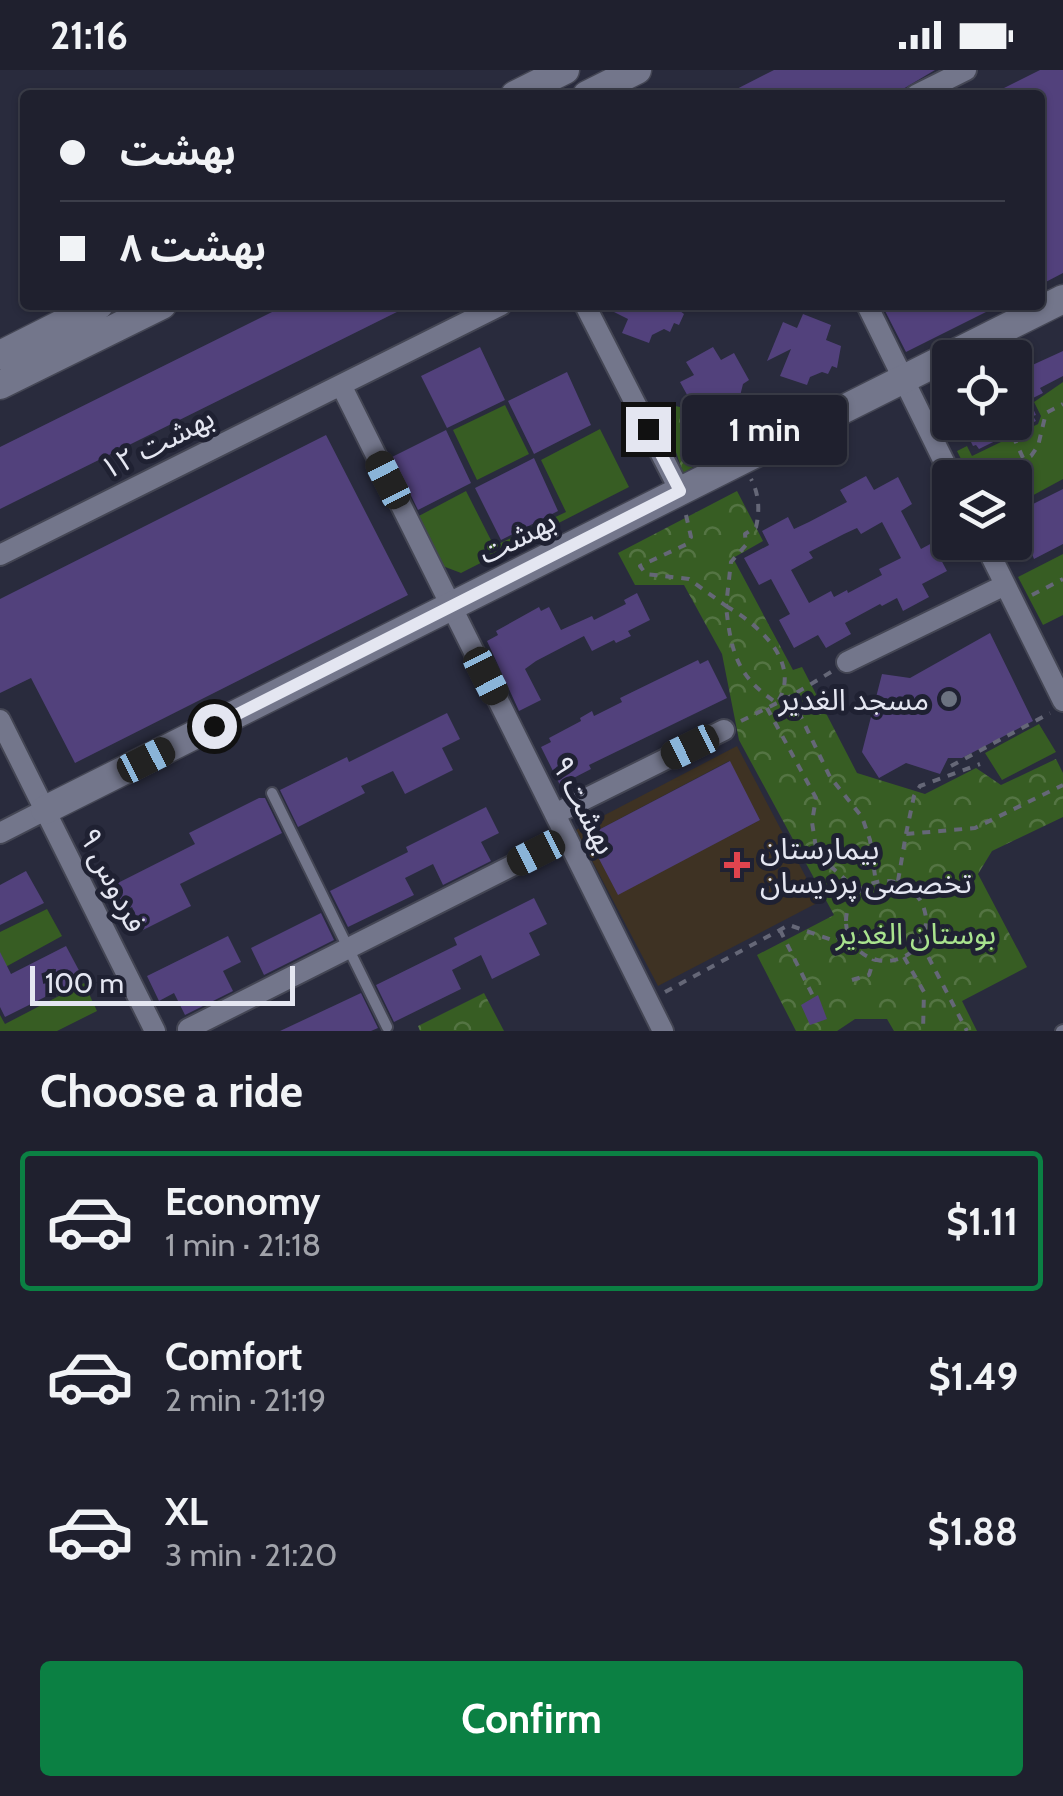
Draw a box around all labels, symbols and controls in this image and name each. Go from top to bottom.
text: 21:16 [50,12,128,59]
text: بهشت [120,128,236,175]
text: بهشت ۸ [120,224,266,271]
map controls [932,340,1032,560]
button: locate [932,340,1032,440]
callout: 1 min [683,394,848,464]
street label: بهشت ۱۲ [94,399,220,487]
route end [626,407,671,452]
text: 1 min [728,410,801,449]
car [361,446,415,514]
button: layers [932,460,1032,560]
street label: بهشت [472,502,562,572]
car [459,642,513,710]
place label: مسجد الغدیر [778,681,929,718]
marker: مسجد الغدیر [938,688,960,710]
route start [192,704,237,749]
car [656,720,724,774]
car [112,733,180,787]
street label: بهشت ۹ [544,750,624,860]
street label: فردوس ۹ [71,822,155,938]
car [502,826,570,880]
place label: بیمارستان تخصصی پردیسان [760,830,972,902]
marker: بیمارستان تخصصی پردیسان [724,852,750,878]
park label: بوستان الغدیر [835,915,996,952]
scale bar [30,961,295,1006]
text: 100 m [45,966,124,1000]
text: Choose a ride [40,1064,303,1118]
icon: car [45,1176,135,1266]
text: Economy [165,1178,320,1225]
text: $1.11 [946,1198,1018,1245]
text: 1 min · 21:18 [165,1225,321,1264]
icon: car [45,1331,135,1421]
text: Comfort [165,1333,302,1380]
text: $1.49 [929,1353,1018,1400]
text: 2 min · 21:19 [165,1380,326,1419]
icon: car [45,1486,135,1576]
text: XL [165,1488,208,1535]
text: $1.88 [928,1508,1018,1555]
text: 3 min · 21:20 [165,1535,337,1574]
button: Confirm [40,1661,1023,1776]

